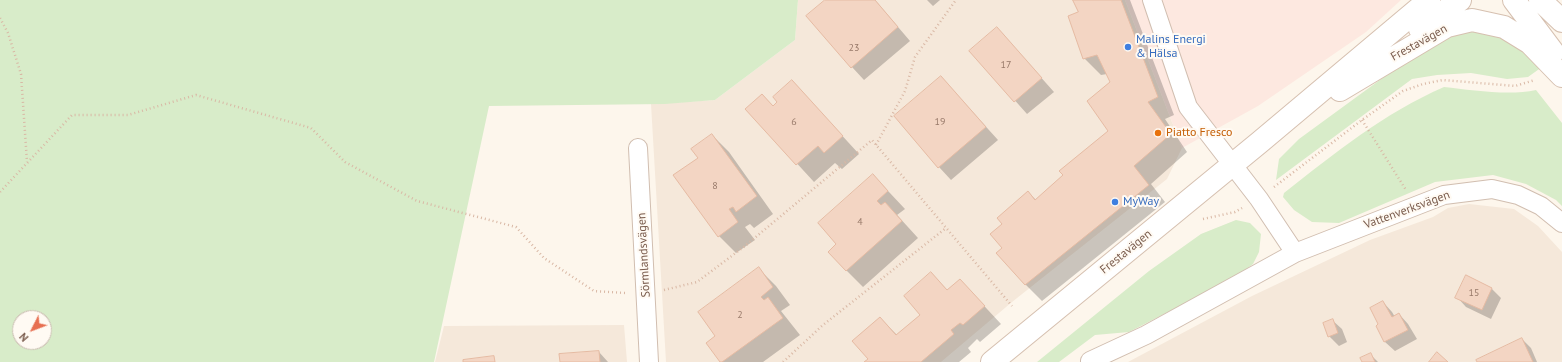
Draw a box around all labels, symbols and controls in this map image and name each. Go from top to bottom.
street label: Frestavägen [1388,22,1450,64]
place label: Malins Energi & Hälsa [1136,33,1206,61]
house number: 23 [849,42,859,54]
marker: Malins Energi & Hälsa [1123,42,1133,52]
house number: 17 [1001,59,1011,71]
house number: 6 [791,116,797,128]
house number: 19 [935,116,945,128]
place label: Piatto Fresco [1166,126,1233,140]
marker: Piatto Fresco [1153,128,1163,138]
house number: 8 [712,180,718,192]
street label: Vattenverksvägen [1362,188,1452,232]
place label: MyWay [1123,195,1159,209]
marker: MyWay [1110,197,1120,207]
street label: Sörmlandsvägen [635,212,653,298]
house number: 4 [857,216,863,228]
street label: Frestavägen [1097,227,1155,277]
house number: 15 [1469,287,1479,299]
house number: 2 [737,309,743,321]
north arrow [12,310,52,350]
text: N [16,330,31,345]

